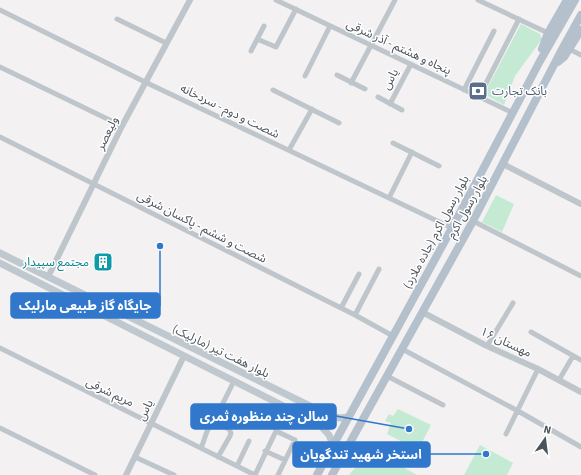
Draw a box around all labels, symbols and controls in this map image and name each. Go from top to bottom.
street label: پنجاه و هشتم - آذر شرقی [344,16,454,79]
street label: یاس [378,66,403,93]
street label: شصت و دوم - سردخانه [177,80,282,143]
bank icon: بانک تجارت [467,80,489,102]
place label: بانک تجارت [492,83,547,100]
street label: ولیعصر [92,114,123,154]
street label: بلوار رسول اکرم (جاده ملارد) [399,172,474,292]
street label: بلوار رسول اکرم [443,173,492,242]
street label: شصت و ششم - پاکسان شرقی [134,187,269,268]
building icon: مجتمع سپیدار [92,251,114,273]
place label: مجتمع سپیدار [22,254,89,271]
callout: جایگاه گاز طبیعی مارلیک [11,293,160,318]
text: جایگاه گاز طبیعی مارلیک [19,297,151,315]
street label: بلوار هفت تیر (مارلیک) [169,321,272,382]
street label: مهستان ۱۶ [477,323,534,362]
street label: مریم شرقی [83,374,137,411]
street label: یاس [133,397,158,424]
callout: سالن چند منظوره ثمری [191,404,336,429]
text: سالن چند منظوره ثمری [200,408,328,426]
north arrow [525,419,565,459]
text: N [542,422,553,438]
callout: استخر شهید تندگویان [293,442,430,467]
text: استخر شهید تندگویان [300,446,422,464]

